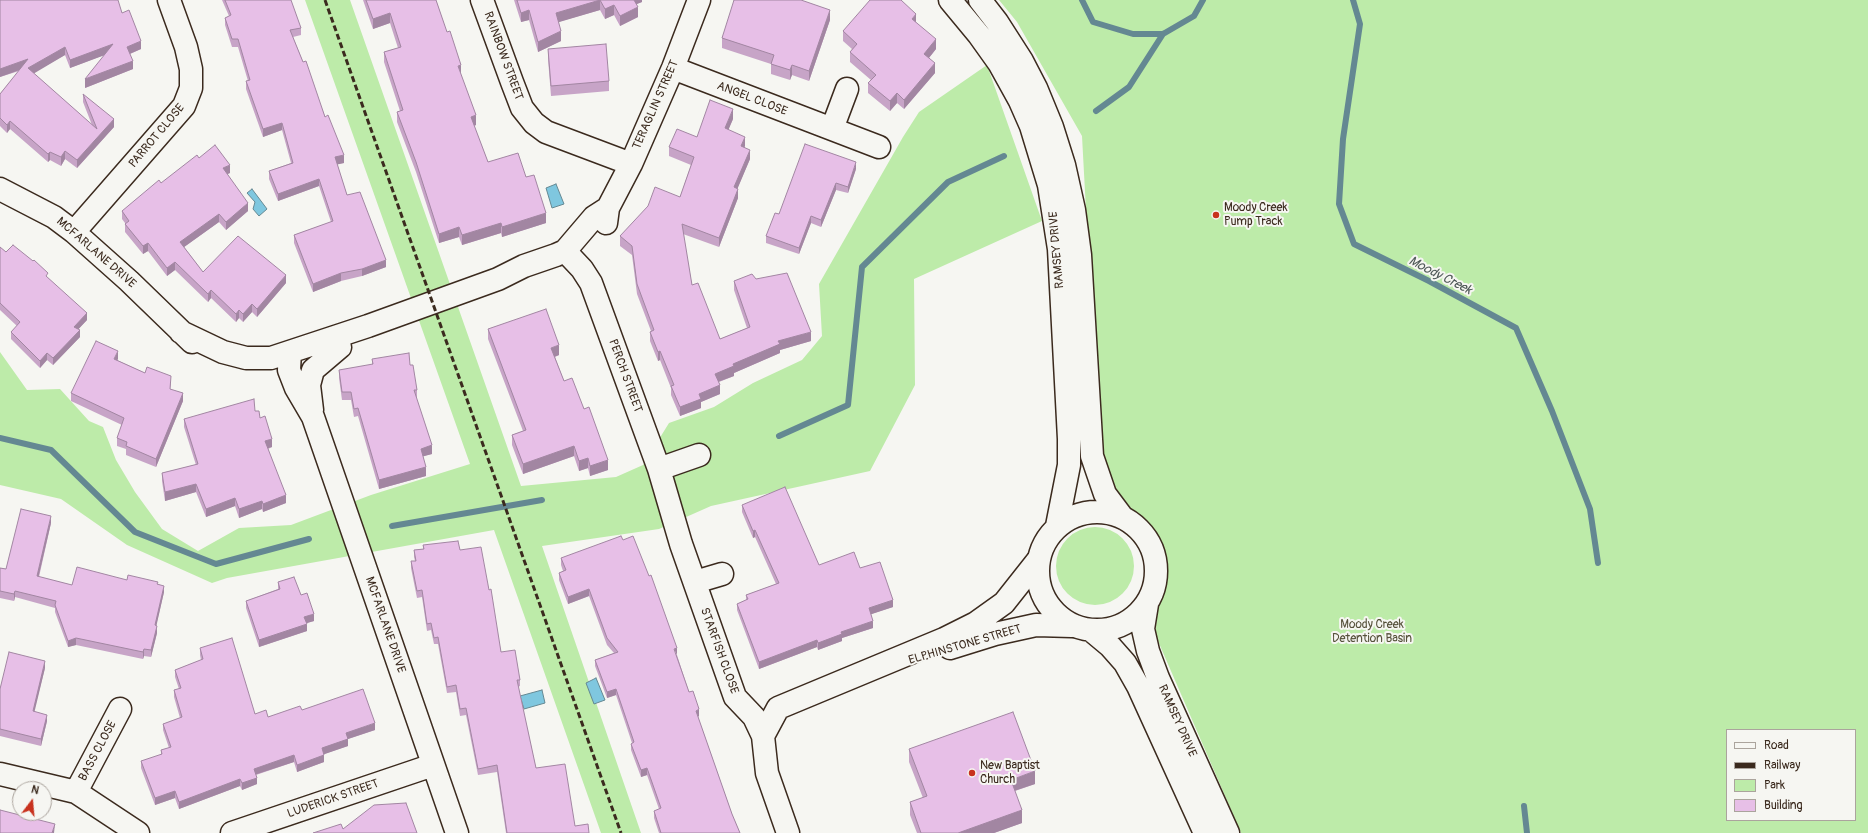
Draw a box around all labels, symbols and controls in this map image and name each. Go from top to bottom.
street label: RAINBOW STREET [480,10,526,102]
street label: TERAGLIN STREET [630,58,682,152]
street label: ANGEL CLOSE [715,79,789,119]
street label: PARROT CLOSE [126,101,188,171]
place label: Moody Creek Pump Track [1224,201,1287,229]
marker: Moody Creek Pump Track [1211,210,1221,220]
street label: RAMSEY DRIVE [1046,211,1068,289]
street label: MCFARLANE DRIVE [53,215,139,291]
water label: Moody Creek [1406,253,1474,299]
street label: PERCH STREET [605,337,645,415]
street label: MCFARLANE DRIVE [362,575,408,675]
street label: STARFISH CLOSE [697,606,741,696]
park label: Moody Creek Detention Basin [1332,618,1412,646]
street label: ELPHINSTONE STREET [907,622,1023,668]
street label: RAMSEY DRIVE [1155,683,1199,759]
street label: BASS CLOSE [76,718,120,784]
legend [1726,729,1856,821]
text: Road [1764,738,1789,753]
text: Railway [1764,758,1800,773]
place label: New Baptist Church [980,759,1040,787]
marker: New Baptist Church [967,768,977,778]
street label: LUDERICK STREET [285,777,381,821]
text: Park [1764,778,1785,793]
north arrow [12,781,52,821]
text: N [30,783,41,797]
text: Building [1764,798,1803,813]

